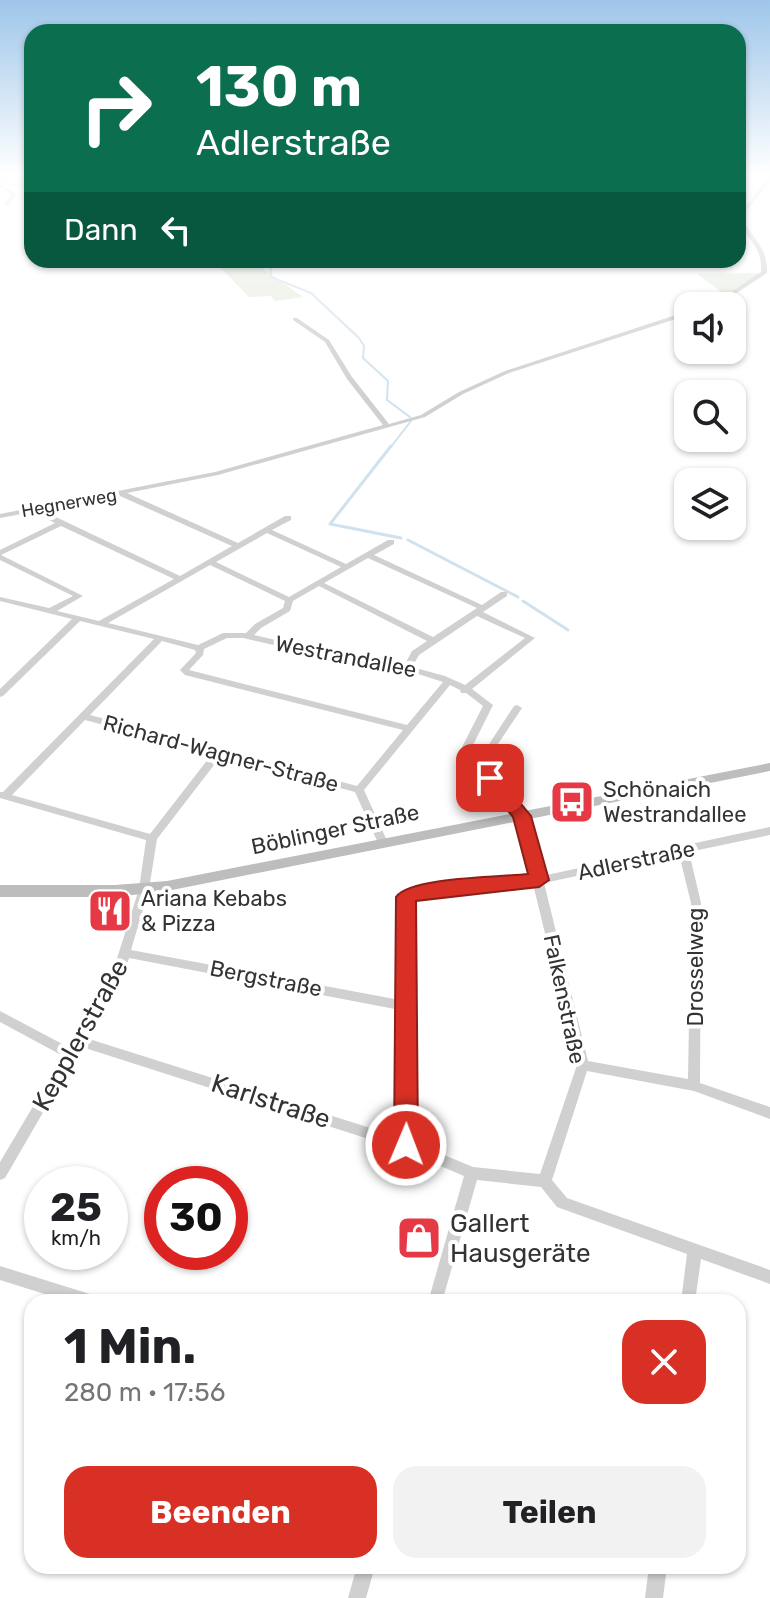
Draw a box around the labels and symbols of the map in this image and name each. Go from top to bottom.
street label: Hegnerweg [20,484,118,522]
street label: Westrandallee [273,630,419,683]
street label: Richard-Wagner-Straße [100,709,342,798]
pin [456,744,524,812]
place label: Schönaich Westrandallee [603,776,747,828]
bus stop icon: Schönaich Westrandallee [548,778,596,826]
street label: Böblinger Straße [249,799,422,860]
street label: Adlerstraße [575,835,697,886]
place label: Ariana Kebabs & Pizza [141,885,287,937]
restaurant icon: Ariana Kebabs & Pizza [86,887,134,935]
street label: Drosselweg [682,908,709,1026]
street label: Falkenstraße [538,932,591,1066]
street label: Kepplerstraße [26,954,135,1116]
street label: Bergstraße [208,954,324,1003]
street label: Karlstraße [207,1068,334,1135]
position arrow [364,1103,448,1187]
speed limit sign: 30 [144,1166,248,1270]
place label: Gallert Hausgeräte [450,1208,591,1269]
shop icon: Gallert Hausgeräte [395,1214,443,1262]

